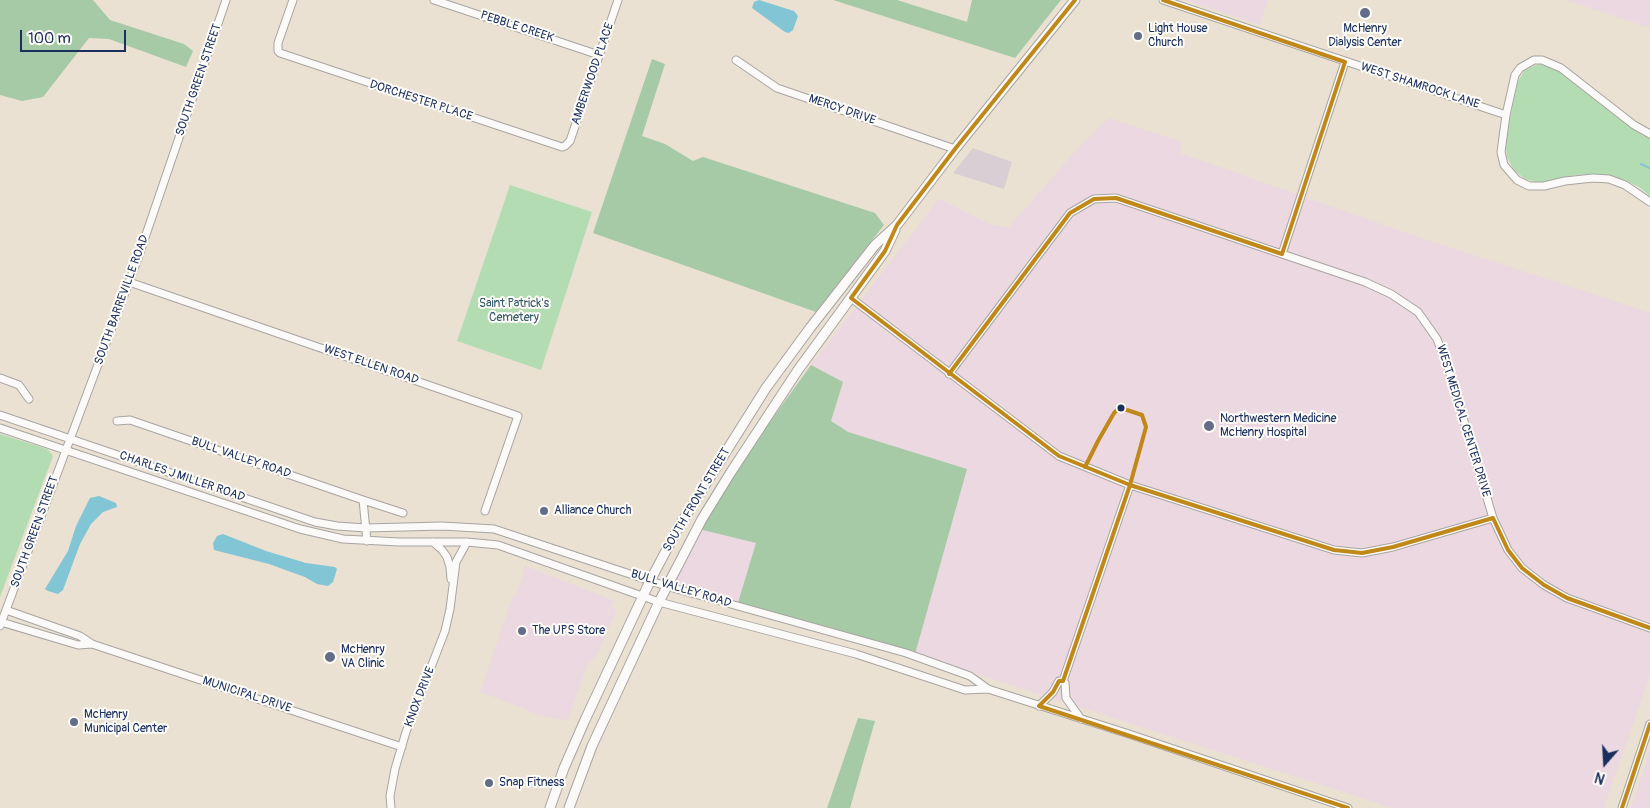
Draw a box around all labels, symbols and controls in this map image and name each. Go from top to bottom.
marker: McHenry Dialysis Center [1358,6,1372,20]
street label: PEBBLE CREEK [479,8,555,46]
scale bar [22,20,129,52]
street label: AMBERWOOD PLACE [569,21,617,127]
street label: SOUTH GREEN STREET [173,22,225,138]
place label: Light House Church [1148,22,1207,50]
place label: McHenry Dialysis Center [1328,22,1402,50]
text: 100 m [28,29,71,48]
marker: Light House Church [1132,30,1144,42]
street label: WEST SHAMROCK LANE [1359,60,1481,112]
street label: DORCHESTER PLACE [368,78,474,124]
street label: MERCY DRIVE [807,92,877,128]
street label: SOUTH BARREVILLE ROAD [92,233,152,367]
park label: Saint Patrick's Cemetery [479,297,549,325]
street label: WEST ELLEN ROAD [322,342,420,388]
street label: WEST MEDICAL CENTER DRIVE [1433,343,1493,499]
unlabelled marker [1116,403,1126,413]
place label: Northwestern Medicine McHenry Hospital [1220,412,1337,440]
marker: Northwestern Medicine McHenry Hospital [1202,419,1216,433]
street label: BULL VALLEY ROAD [189,434,293,482]
street label: SOUTH FRONT STREET [660,446,734,554]
street label: CHARLES J MILLER ROAD [117,449,247,505]
street label: SOUTH GREEN STREET [8,474,62,590]
place label: Alliance Church [554,504,631,518]
marker: Alliance Church [538,505,550,517]
street label: BULL VALLEY ROAD [629,567,733,611]
place label: The UPS Store [532,624,605,638]
marker: The UPS Store [516,625,528,637]
place label: McHenry VA Clinic [341,643,385,671]
marker: McHenry VA Clinic [323,650,337,664]
street label: KNOX DRIVE [402,665,438,729]
street label: MUNICIPAL DRIVE [201,674,293,716]
place label: McHenry Municipal Center [84,708,167,736]
marker: McHenry Municipal Center [68,716,80,728]
north arrow [1580,738,1630,788]
text: N [1593,768,1607,787]
place label: Snap Fitness [499,776,564,790]
marker: Snap Fitness [483,777,495,789]

